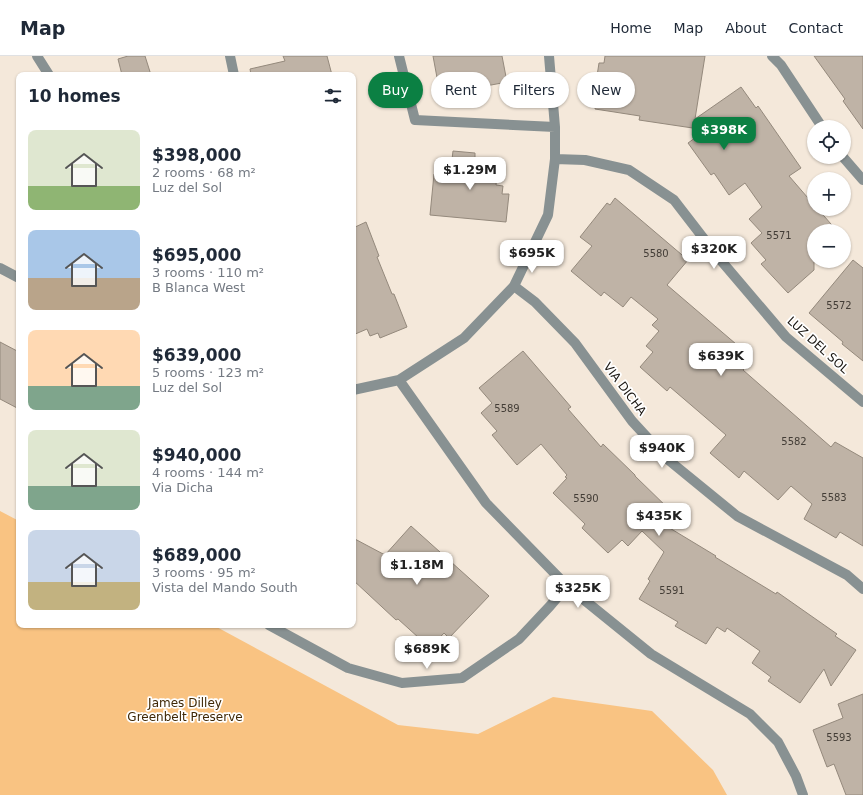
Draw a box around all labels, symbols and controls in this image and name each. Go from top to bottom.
text: Map [20,17,65,39]
text: Home [610,20,652,36]
text: Map [674,20,703,36]
text: About [725,20,767,36]
text: Contact [789,20,843,36]
chip: Buy [368,72,423,108]
chip: Rent [431,72,491,108]
chip: Filters [499,72,569,108]
chip: New [577,72,635,108]
icon: filters [322,85,344,107]
text: 10 homes [28,86,121,106]
pin: $398K [696,117,752,151]
map controls [807,120,851,268]
button: locate [807,120,851,164]
text: $398K [701,122,747,137]
text: $398,000 [152,145,241,165]
icon: home [60,146,108,194]
pin: $1.29M [437,157,503,191]
text: $1.29M [443,162,497,177]
text: 2 rooms · 68 m² [152,165,256,180]
button: + [807,172,851,216]
text: Luz del Sol [152,180,222,195]
button: − [807,224,851,268]
house number: 5571 [766,230,792,241]
pin: $320K [686,236,742,270]
pin: $695K [504,240,560,274]
text: $320K [691,241,737,256]
text: $695,000 [152,245,241,265]
text: $695K [509,245,555,260]
icon: home [60,246,108,294]
house number: 5580 [643,248,669,259]
text: 3 rooms · 110 m² [152,265,264,280]
text: B Blanca West [152,280,245,295]
house number: 5572 [826,300,852,311]
street label: LUZ DEL SOL [784,314,852,376]
pin: $639K [693,343,749,377]
text: $639,000 [152,345,241,365]
icon: home [60,346,108,394]
text: $639K [698,348,744,363]
street label: VIA DICHA [601,360,650,419]
text: 5 rooms · 123 m² [152,365,264,380]
text: Luz del Sol [152,380,222,395]
house number: 5589 [494,403,520,414]
pin: $940K [634,435,690,469]
house number: 5582 [781,436,807,447]
text: $940K [639,440,685,455]
text: $940,000 [152,445,241,465]
icon: home [60,446,108,494]
text: 4 rooms · 144 m² [152,465,264,480]
text: Via Dicha [152,480,213,495]
house number: 5583 [821,492,847,503]
house number: 5590 [573,493,599,504]
pin: $435K [631,503,687,537]
text: $435K [636,508,682,523]
text: $689,000 [152,545,241,565]
icon: home [60,546,108,594]
pin: $1.18M [384,552,450,586]
text: $1.18M [390,557,444,572]
text: 3 rooms · 95 m² [152,565,256,580]
pin: $325K [550,575,606,609]
text: Vista del Mando South [152,580,298,595]
text: $325K [555,580,601,595]
house number: 5591 [659,585,685,596]
pin: $689K [399,636,455,670]
text: $689K [404,641,450,656]
park label: James Dilley Greenbelt Preserve [127,696,243,724]
house number: 5593 [826,732,852,743]

